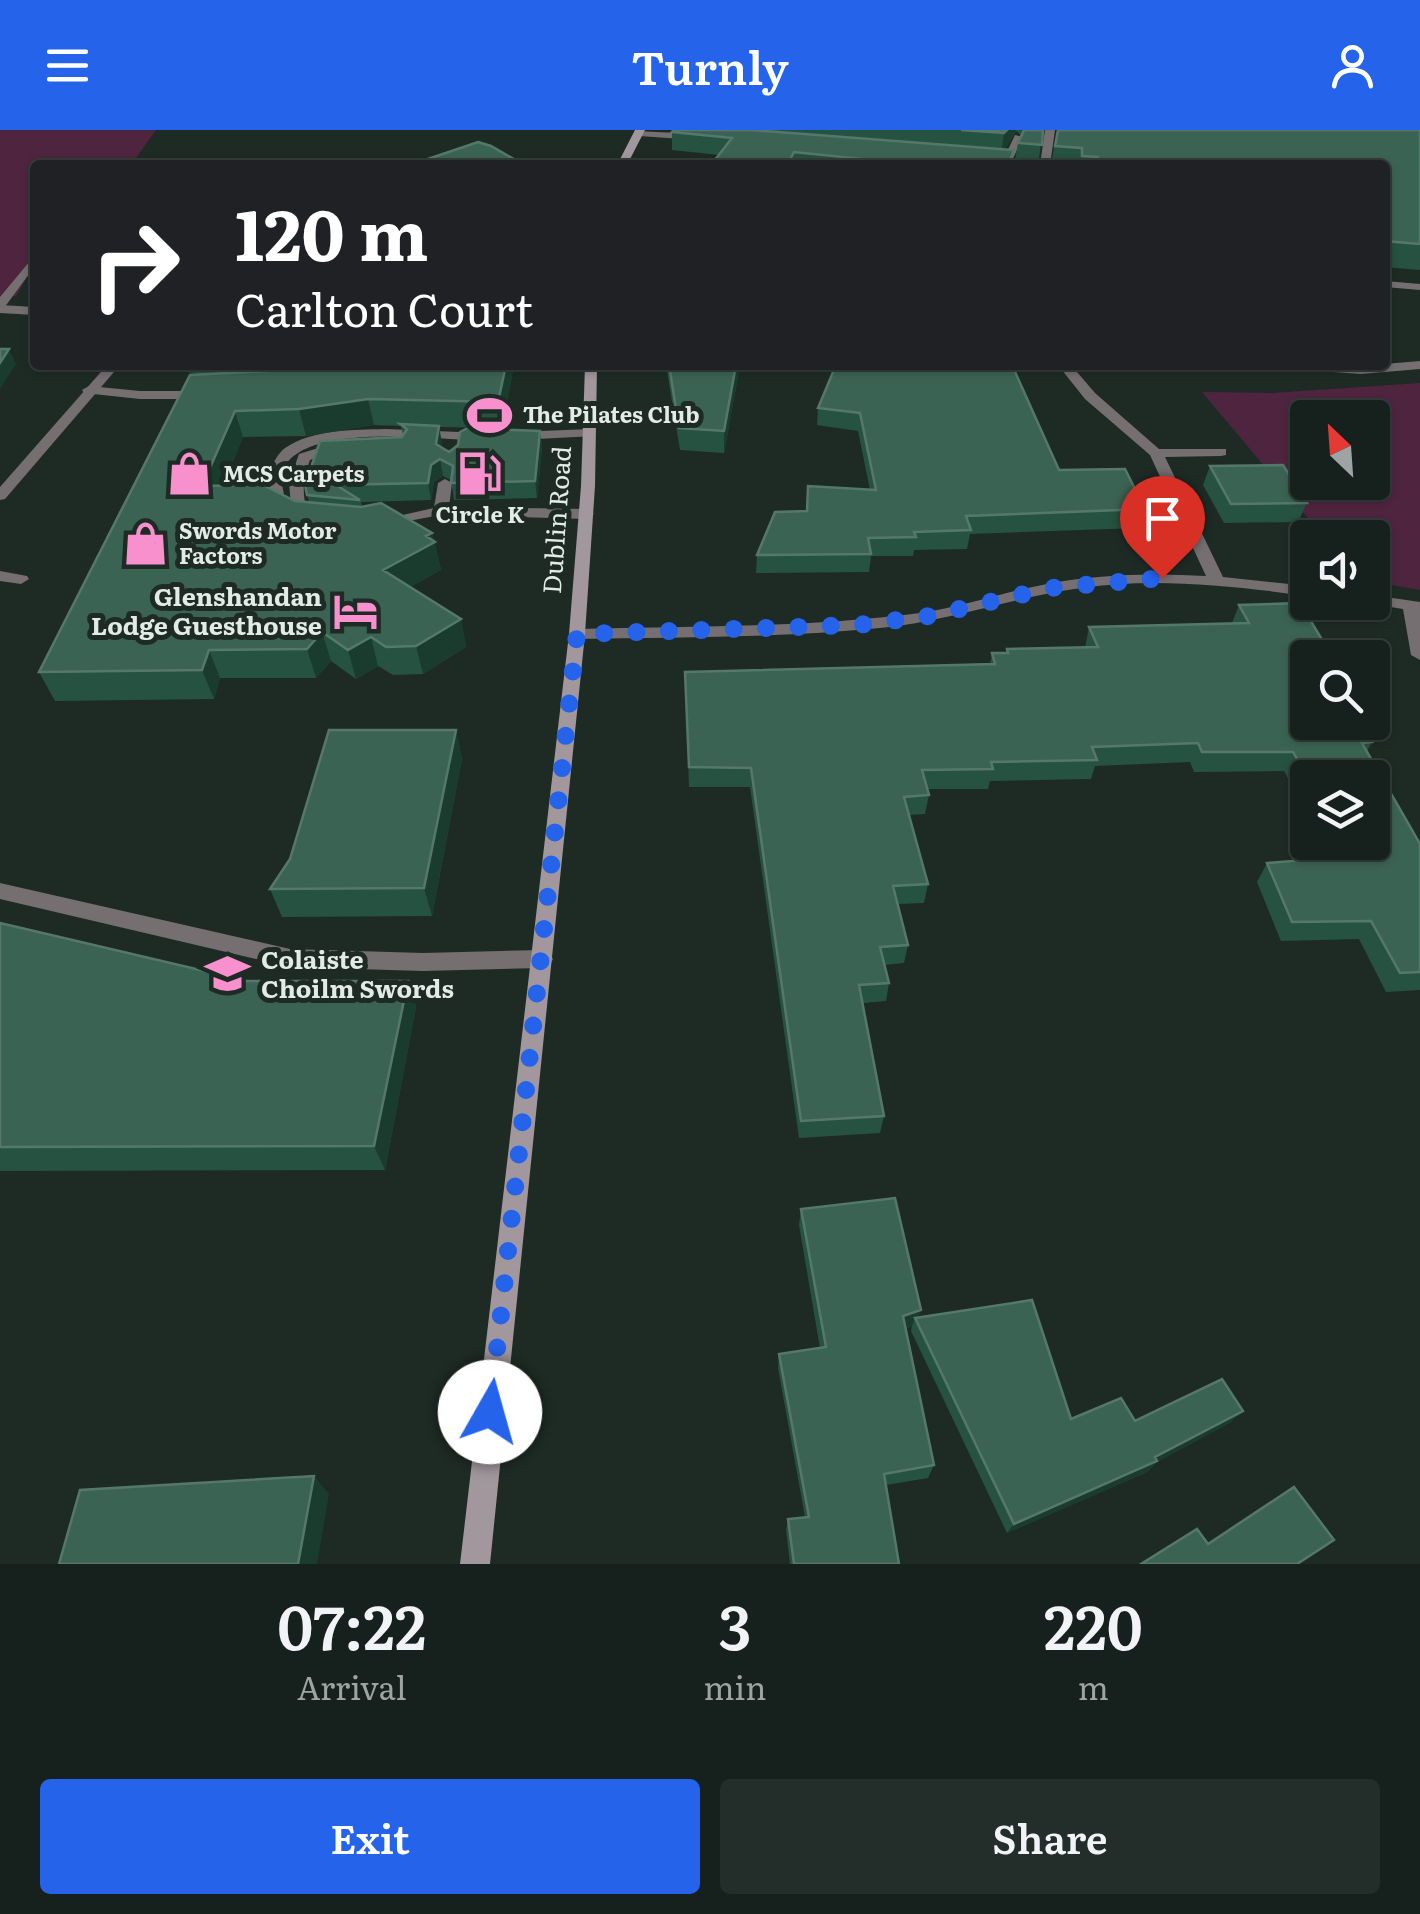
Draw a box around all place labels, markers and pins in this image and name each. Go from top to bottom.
sports icon: The Pilates Club [466,391,514,439]
place label: The Pilates Club [523,397,699,430]
fuel station icon: Circle K [456,449,504,497]
shop icon: MCS Carpets [166,450,214,498]
place label: MCS Carpets [223,456,365,489]
pin [1120,476,1205,579]
place label: Circle K [435,497,525,530]
place label: Swords Motor Factors [179,513,337,571]
shop icon: Swords Motor Factors [122,520,170,568]
place label: Glenshandan Lodge Guesthouse [91,577,322,643]
hotel icon: Glenshandan Lodge Guesthouse [331,587,379,635]
place label: Colaiste Choilm Swords [261,940,454,1006]
school or university icon: Colaiste Choilm Swords [204,950,252,998]

